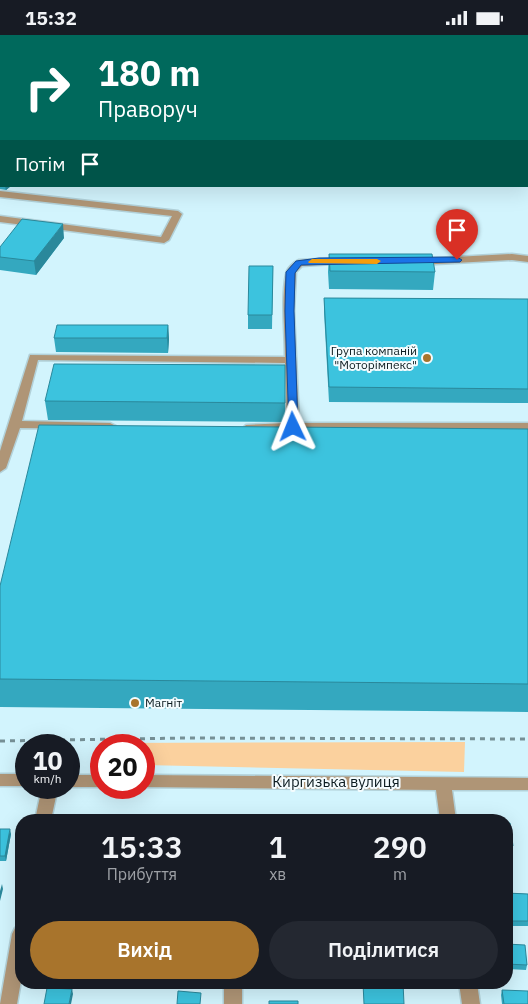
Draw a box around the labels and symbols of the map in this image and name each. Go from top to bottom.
pin [436,209,478,260]
place label: Група компаній "Моторімпекс" [331,343,417,372]
marker: Група компаній "Моторімпекс" [421,352,433,364]
position arrow [266,400,318,452]
place label: Магніт [145,695,182,710]
marker: Магніт [129,697,141,709]
speed limit sign: 20 [90,734,155,799]
street label: Киргизька вулиця [272,772,400,791]

